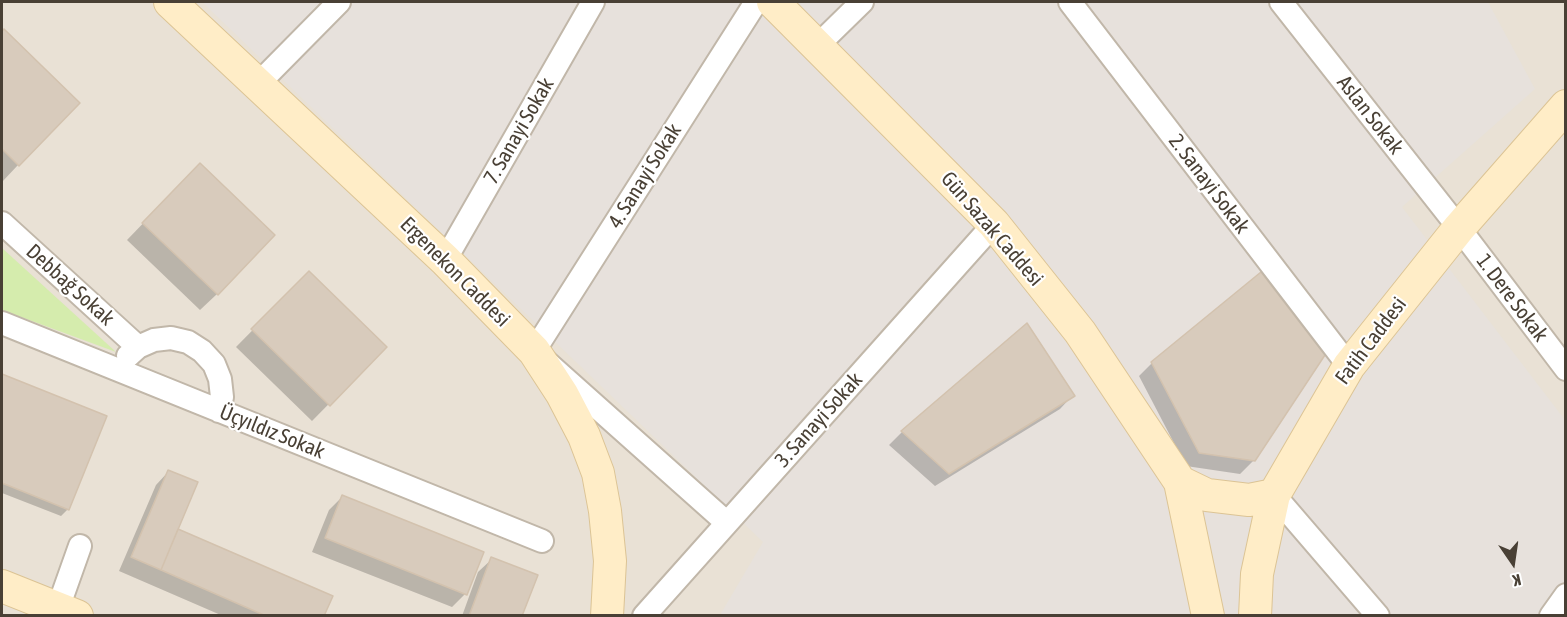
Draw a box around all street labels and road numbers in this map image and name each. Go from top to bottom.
street label: Aslan Sokak [1331,71,1409,159]
street label: 7. Sanayi Sokak [479,73,559,189]
street label: 4. Sanayi Sokak [603,119,687,233]
street label: 2. Sanayi Sokak [1163,129,1255,239]
street label: Gün Sazak Caddesi [935,167,1049,291]
street label: Ergenekon Caddesi [395,212,515,332]
street label: Debbağ Sokak [21,239,119,331]
street label: 1. Dere Sokak [1471,249,1553,347]
street label: Fatih Caddesi [1330,292,1412,390]
street label: 3. Sanayi Sokak [770,368,868,472]
street label: Üçyıldız Sokak [216,399,328,465]

